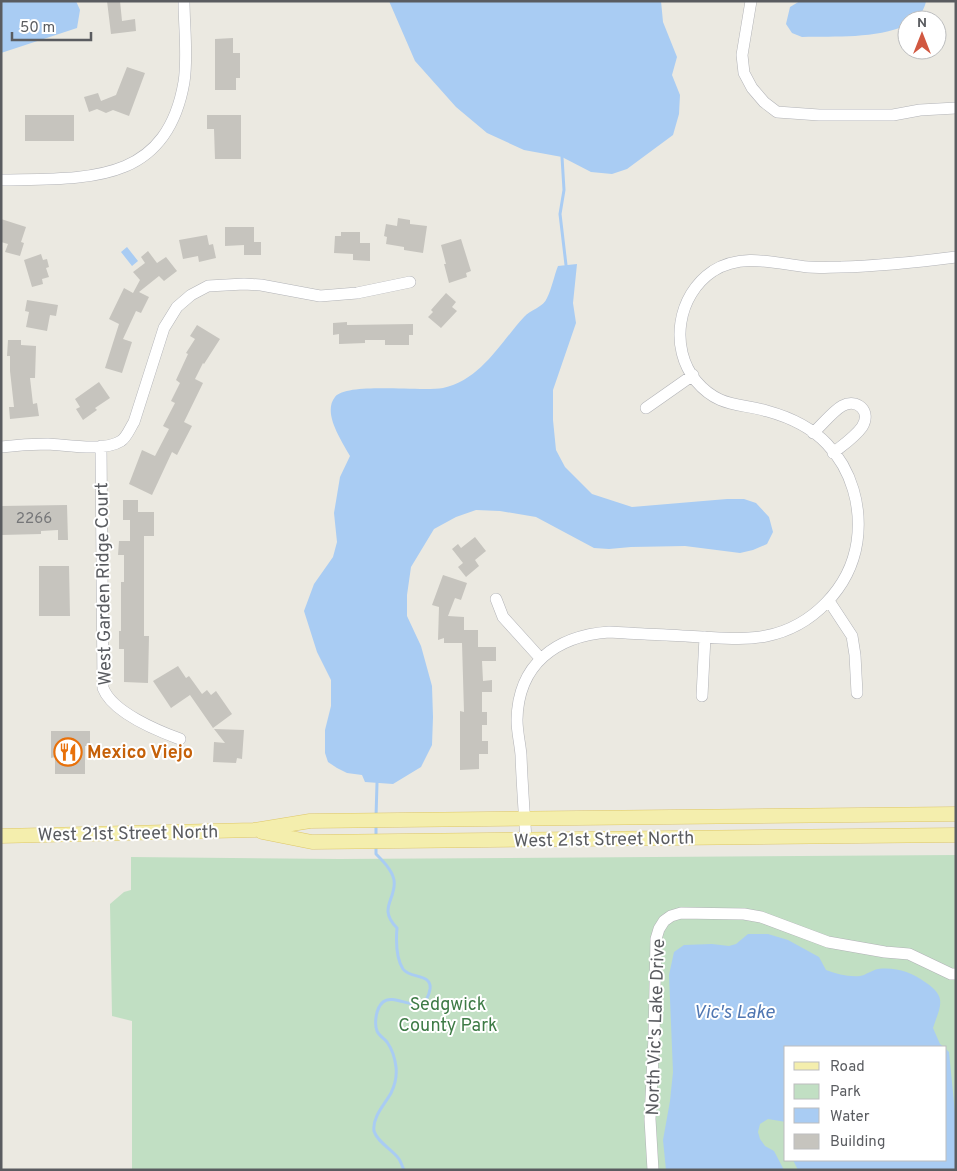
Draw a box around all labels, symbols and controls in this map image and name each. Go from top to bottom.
scale bar [12,10,91,42]
north arrow [897,10,947,60]
text: N [917,15,927,32]
text: 50 m [20,19,55,38]
street label: West Garden Ridge Court [91,482,118,686]
house number: 2266 [16,510,52,529]
restaurant icon: Mexico Viejo [53,737,83,767]
place label: Mexico Viejo [87,742,193,765]
street label: West 21st Street North [38,821,219,848]
street label: West 21st Street North [514,827,695,854]
street label: North Vic's Lake Drive [642,938,671,1116]
park label: Sedgwick County Park [398,994,498,1038]
water label: Vic's Lake [693,1001,775,1025]
legend [784,1046,947,1161]
text: Road [830,1058,865,1077]
text: Park [830,1083,861,1102]
text: Water [830,1108,870,1127]
text: Building [830,1133,885,1152]

